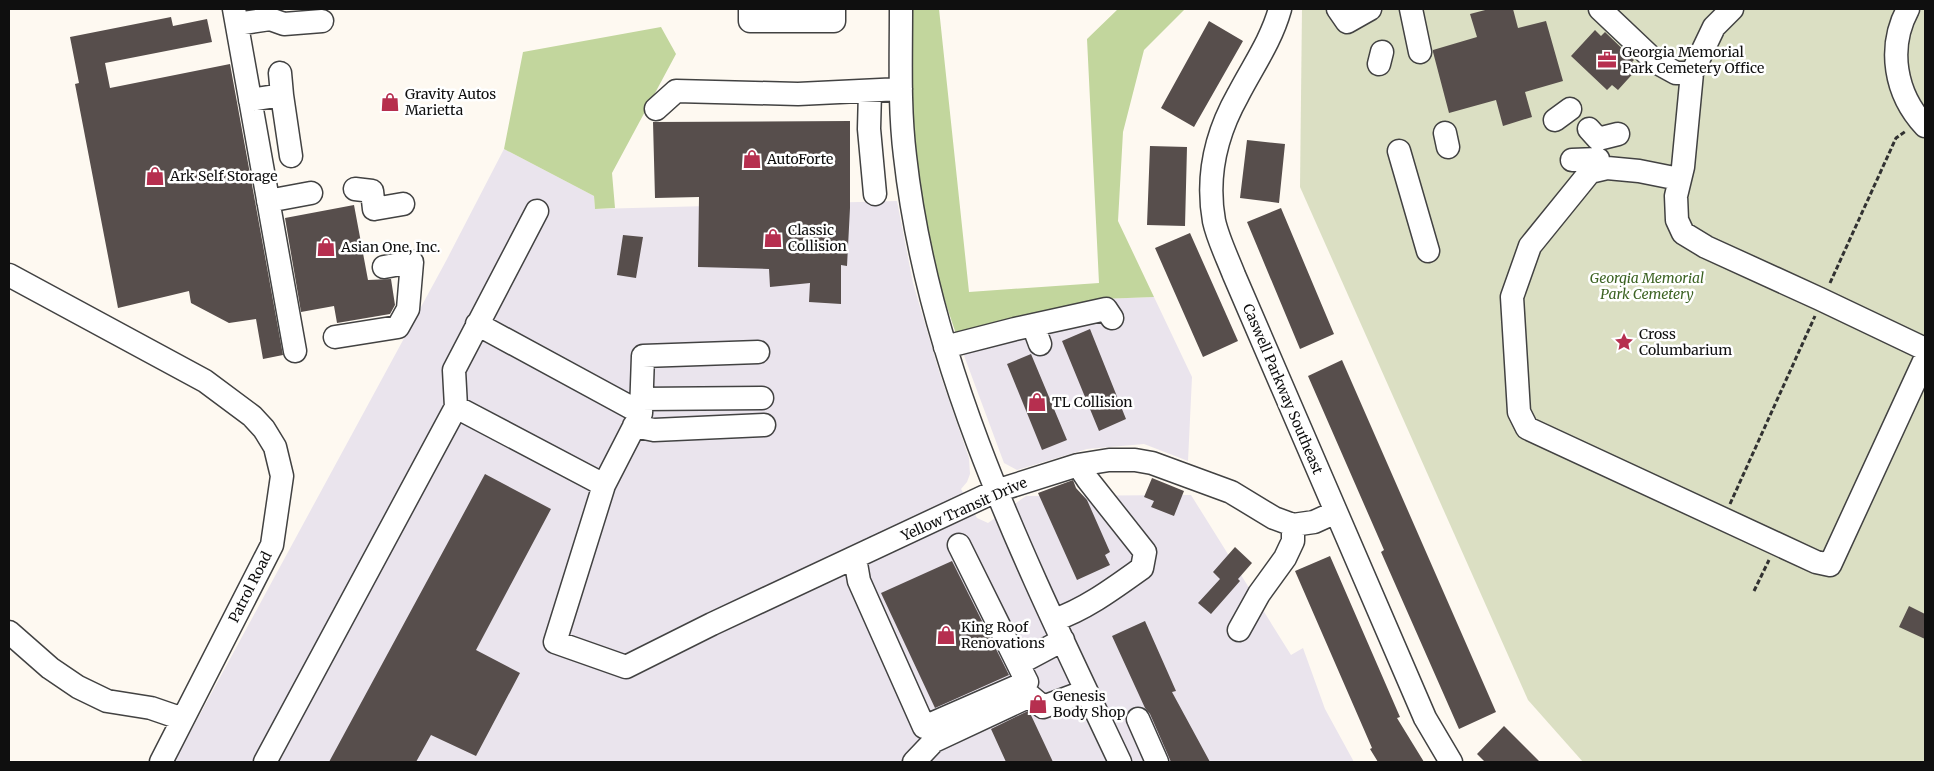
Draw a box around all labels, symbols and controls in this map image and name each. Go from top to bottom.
place label: Georgia Memorial Park Cemetery Office [1622,43,1764,77]
office icon: Georgia Memorial Park Cemetery Office [1596,49,1618,71]
place label: Gravity Autos Marietta [405,85,496,119]
shop icon: Gravity Autos Marietta [379,91,401,113]
shop icon: AutoForte [741,148,763,170]
place label: AutoForte [766,150,833,168]
shop icon: Ark Self Storage [144,165,166,187]
place label: Ark Self Storage [169,167,278,185]
place label: Classic Collision [788,221,847,255]
shop icon: Classic Collision [762,227,784,249]
shop icon: Asian One, Inc. [315,236,337,258]
place label: Asian One, Inc. [340,238,440,256]
park label: Georgia Memorial Park Cemetery [1590,269,1704,303]
street label: Caswell Parkway Southeast [1239,301,1327,477]
place label: Cross Columbarium [1639,325,1732,359]
place icon: Cross Columbarium [1613,331,1635,353]
shop icon: TL Collision [1026,391,1048,413]
place label: TL Collision [1052,393,1133,411]
street label: Yellow Transit Drive [897,473,1030,545]
street label: Patrol Road [224,548,276,626]
place label: King Roof Renovations [961,618,1045,652]
shop icon: King Roof Renovations [935,624,957,646]
place label: Genesis Body Shop [1053,687,1126,721]
shop icon: Genesis Body Shop [1027,693,1049,715]

